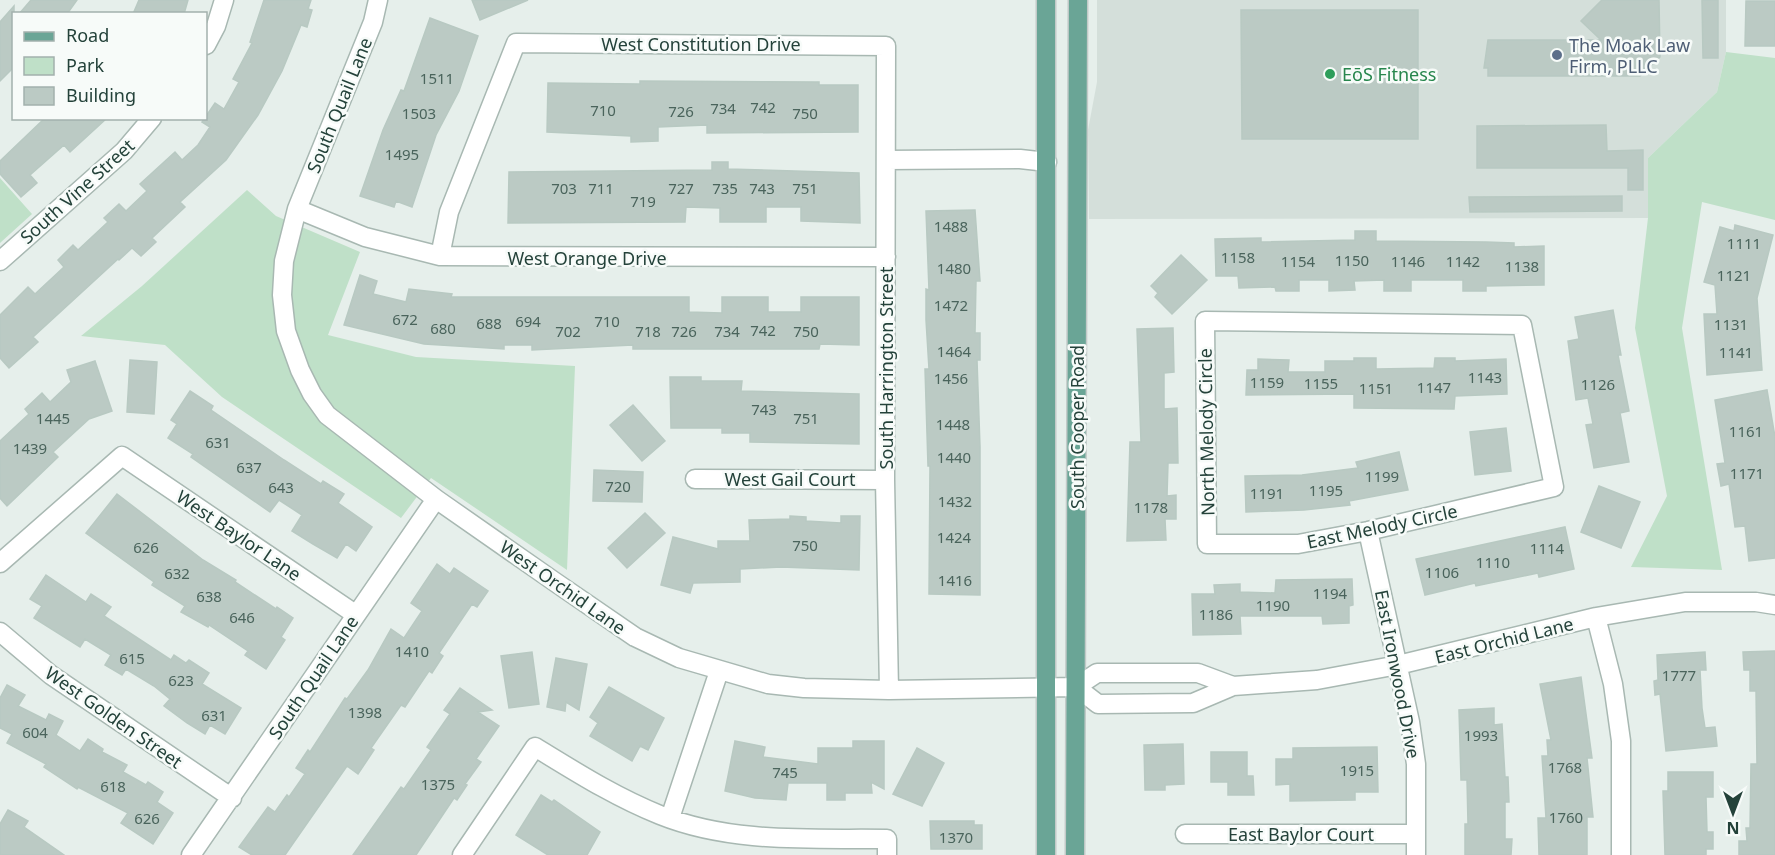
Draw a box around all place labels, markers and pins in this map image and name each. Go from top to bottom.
place label: The Moak Law Firm, PLLC [1569,33,1690,78]
marker: The Moak Law Firm, PLLC [1550,48,1564,62]
place label: EōS Fitness [1342,62,1436,86]
marker: EōS Fitness [1323,67,1337,81]

